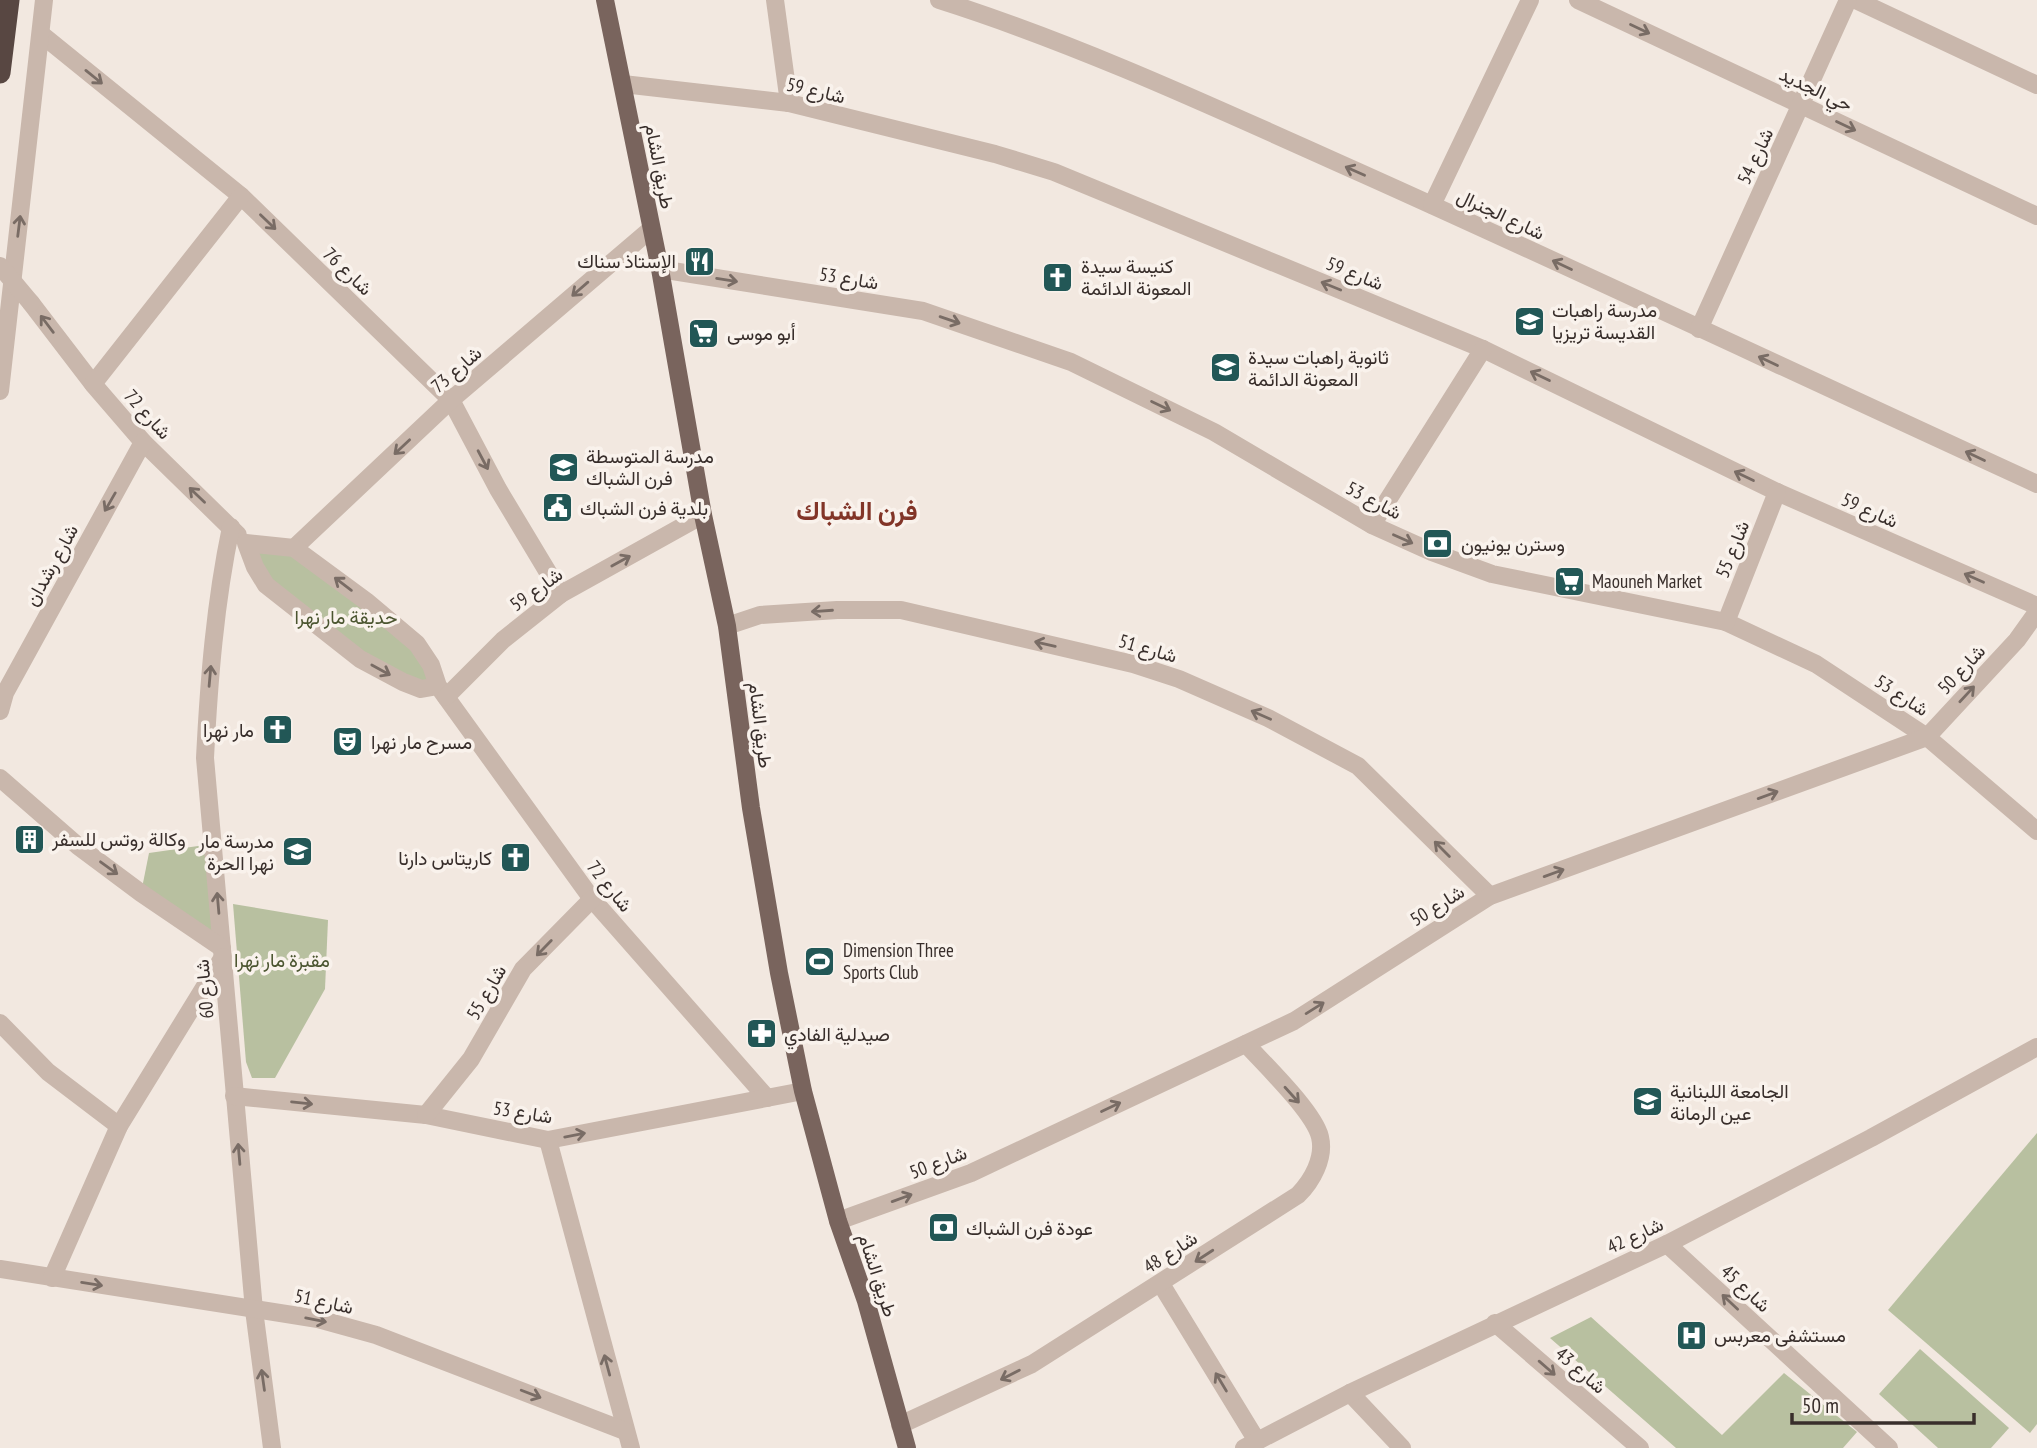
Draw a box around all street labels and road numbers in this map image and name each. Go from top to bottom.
street label: حي الجديد [1774,62,1856,120]
street label: شارع 59 [784,72,848,109]
street label: طريق الشام [639,121,680,211]
street label: شارع 54 [1732,124,1779,188]
street label: شارع الجنرال [1453,183,1549,246]
street label: شارع 76 [318,242,378,301]
street label: شارع 59 [1323,251,1387,296]
street label: شارع 53 [818,262,880,295]
street label: شارع 73 [426,340,487,398]
street label: شارع 72 [118,384,177,445]
street label: شارع 53 [1342,475,1406,525]
street label: شارع 59 [1838,487,1902,534]
street label: شارع 55 [1710,517,1755,581]
street label: شارع رشدان [19,520,84,610]
street label: شارع 59 [505,562,568,617]
street label: شارع 51 [1116,628,1180,669]
street label: شارع 50 [1932,639,1991,700]
street label: شارع 53 [1870,669,1933,722]
street label: طريق الشام [743,681,778,770]
street label: شارع 72 [581,855,638,917]
street label: شارع 50 [1405,879,1469,932]
street label: شارع 60 [189,958,220,1020]
street label: شارع 55 [461,960,512,1024]
street label: شارع 53 [492,1096,554,1129]
street label: شارع 50 [906,1140,970,1185]
street label: شارع 42 [1603,1212,1667,1259]
street label: شارع 48 [1139,1226,1202,1279]
street label: طريق الشام [852,1230,903,1320]
street label: شارع 45 [1715,1259,1776,1318]
street label: شارع 51 [292,1283,356,1320]
street label: شارع 43 [1550,1341,1611,1399]

